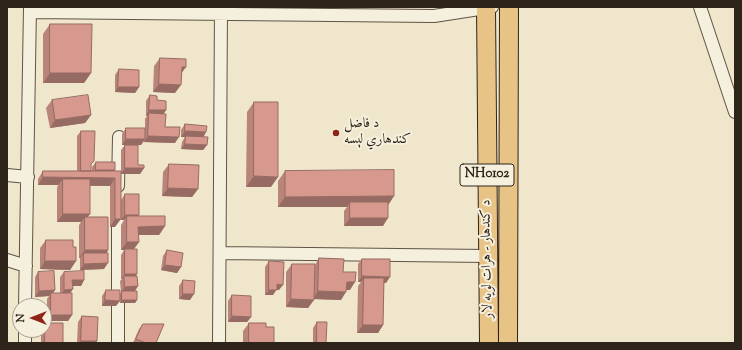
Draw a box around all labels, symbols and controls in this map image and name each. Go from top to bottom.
place label: د فاضل کندهاري لېسه [344,117,411,150]
marker: د فاضل کندهاري لېسه [331,128,341,138]
road number: NH0102 [460,164,514,186]
street label: د کندهار - هرات لويه لار [479,199,497,319]
north arrow [12,298,52,338]
text: N [13,314,29,322]

